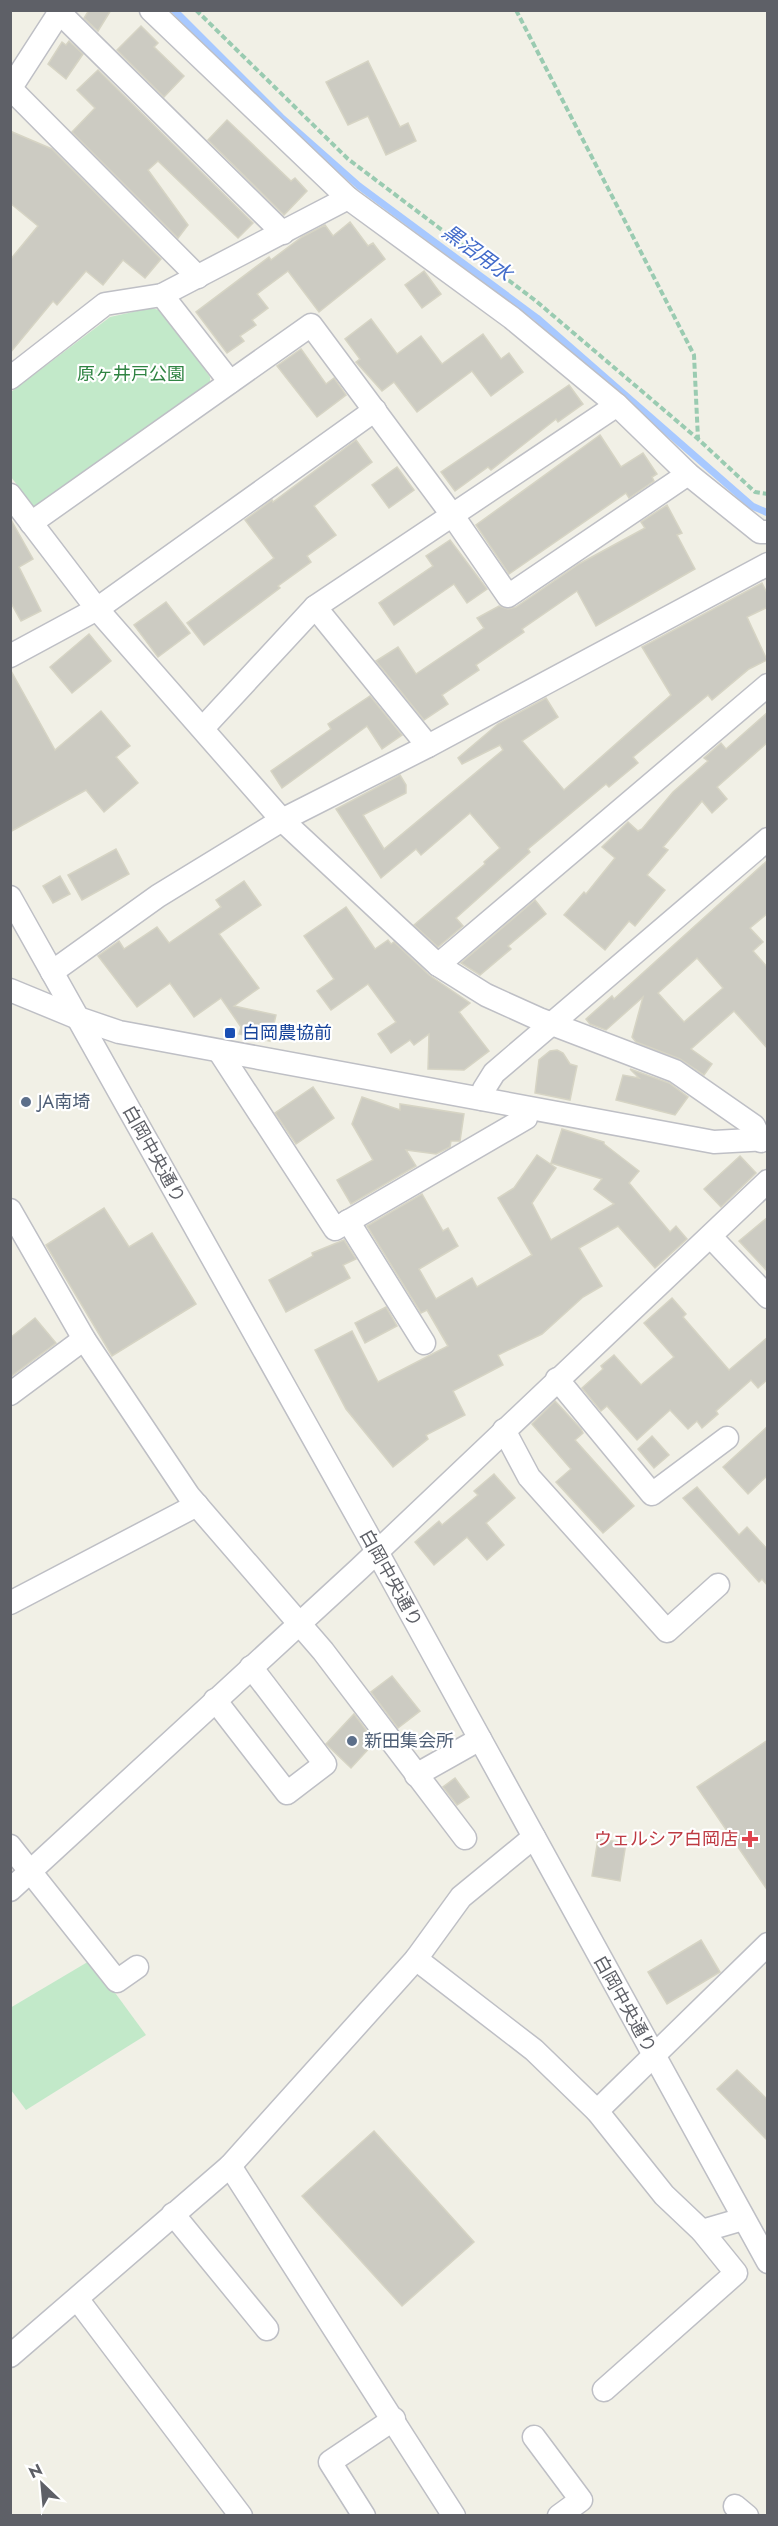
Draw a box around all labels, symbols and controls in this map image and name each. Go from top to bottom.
water label: 黒沼用水 [436,218,520,289]
park label: 原ヶ井戸公園 [77,361,185,387]
place label: 白岡農協前 [242,1020,332,1046]
marker: 白岡農協前 [223,1026,237,1040]
place label: JA南埼 [36,1089,90,1115]
marker: JA南埼 [19,1095,33,1109]
street label: 白岡中央通り [116,1100,192,1208]
street label: 白岡中央通り [353,1524,429,1632]
place label: 新田集会所 [364,1728,454,1754]
marker: 新田集会所 [345,1734,359,1748]
place label: ウェルシア白岡店 [594,1826,738,1852]
marker: ウェルシア白岡店 [743,1832,757,1846]
street label: 白岡中央通り [587,1950,663,2058]
north arrow [12,2454,72,2514]
text: N [25,2458,46,2484]

